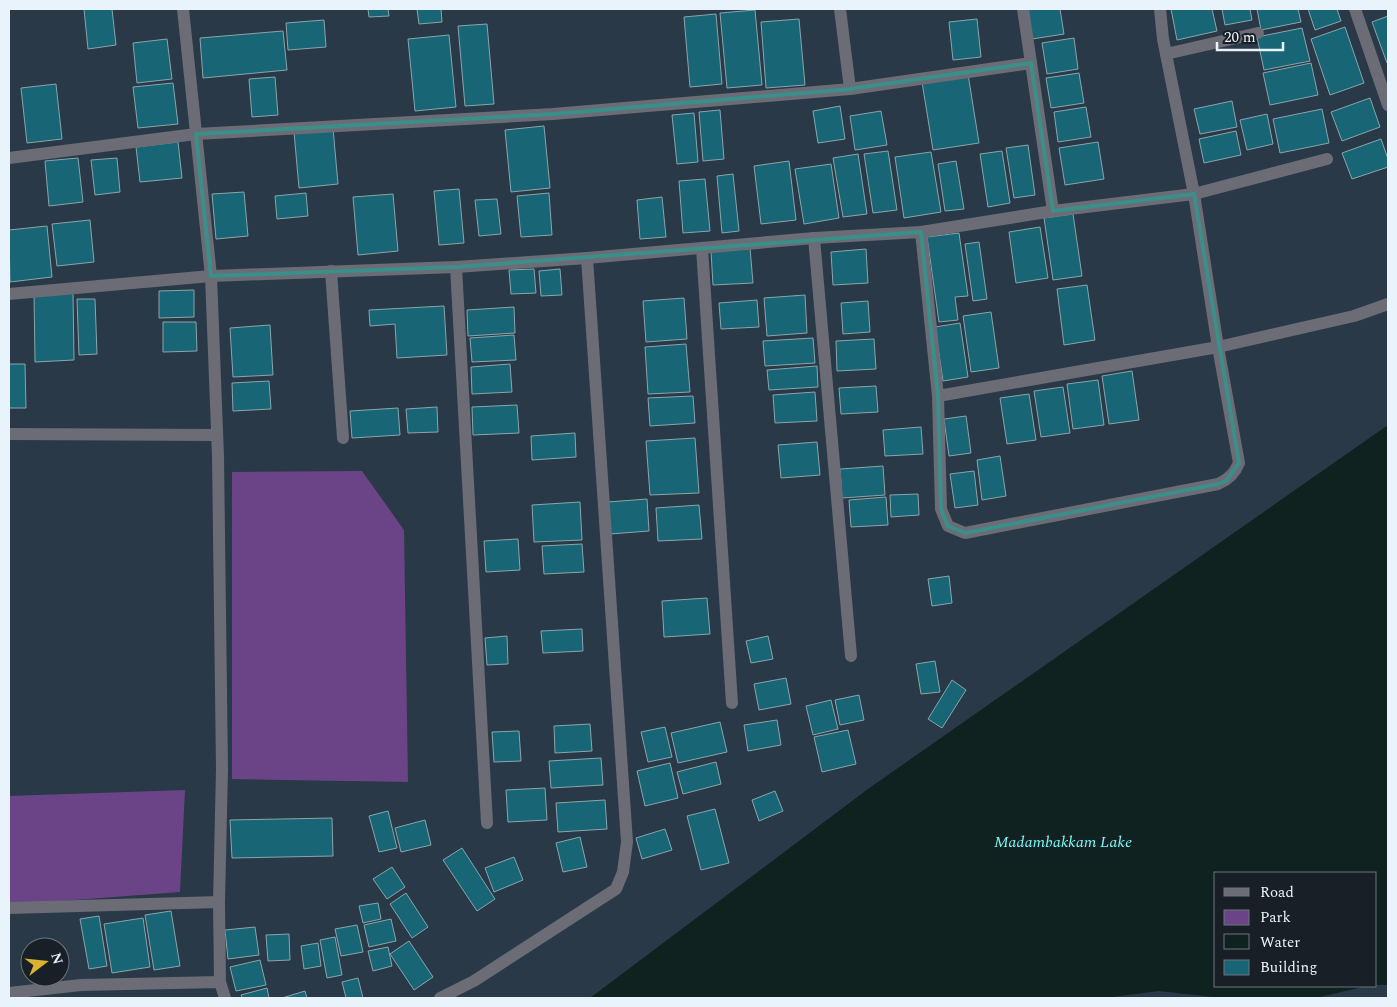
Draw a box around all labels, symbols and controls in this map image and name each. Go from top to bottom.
scale bar [1217,20,1283,52]
text: 20 m [1224,26,1256,49]
water label: Madambakkam Lake [994,830,1132,854]
legend [1214,872,1377,987]
text: Road [1260,881,1294,904]
text: Park [1260,906,1291,929]
text: Water [1260,931,1300,954]
north arrow [20,937,70,987]
text: N [45,950,69,967]
text: Building [1260,956,1317,979]

